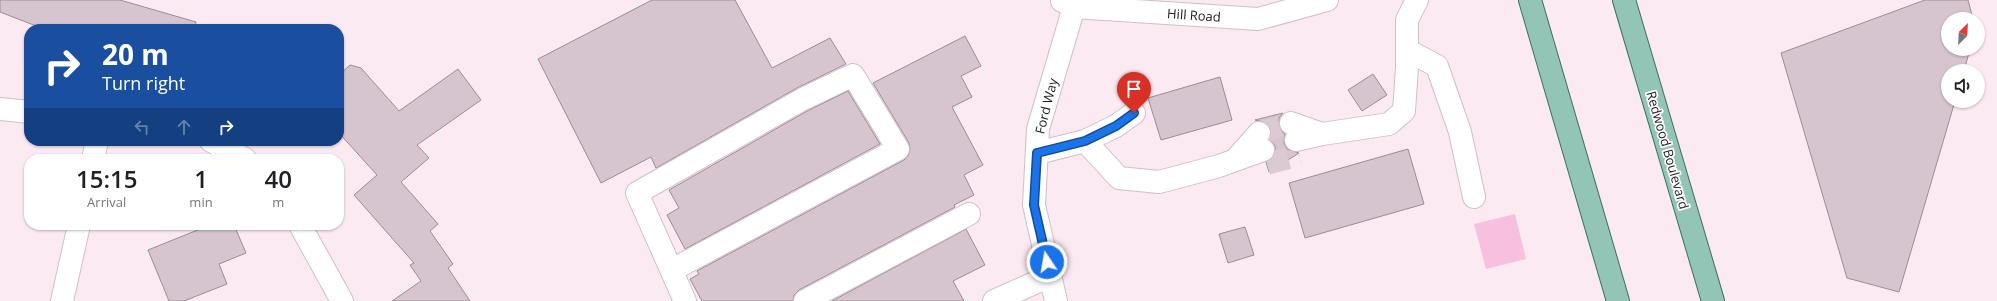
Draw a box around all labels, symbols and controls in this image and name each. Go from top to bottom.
street label: Hill Road [1167,4,1221,26]
north arrow [1941,12,1985,56]
map controls [1941,12,1985,108]
text: 20 m [102,35,169,73]
icon: right [36,40,88,92]
button: sound [1941,64,1985,108]
text: Turn right [102,71,185,95]
pin [1117,72,1151,113]
street label: Ford Way [1030,76,1062,136]
icon: arrive [1123,78,1145,100]
street label: Redwood Boulevard [1643,89,1693,211]
icon: left [131,116,153,138]
icon: ahead [173,116,195,138]
icon: right [215,116,237,138]
text: 15:15 [76,162,137,195]
text: 1 [194,162,208,195]
text: 40 [265,162,292,195]
text: Arrival [87,193,126,211]
text: min [189,193,213,211]
text: m [272,193,284,211]
position arrow [1026,241,1068,283]

